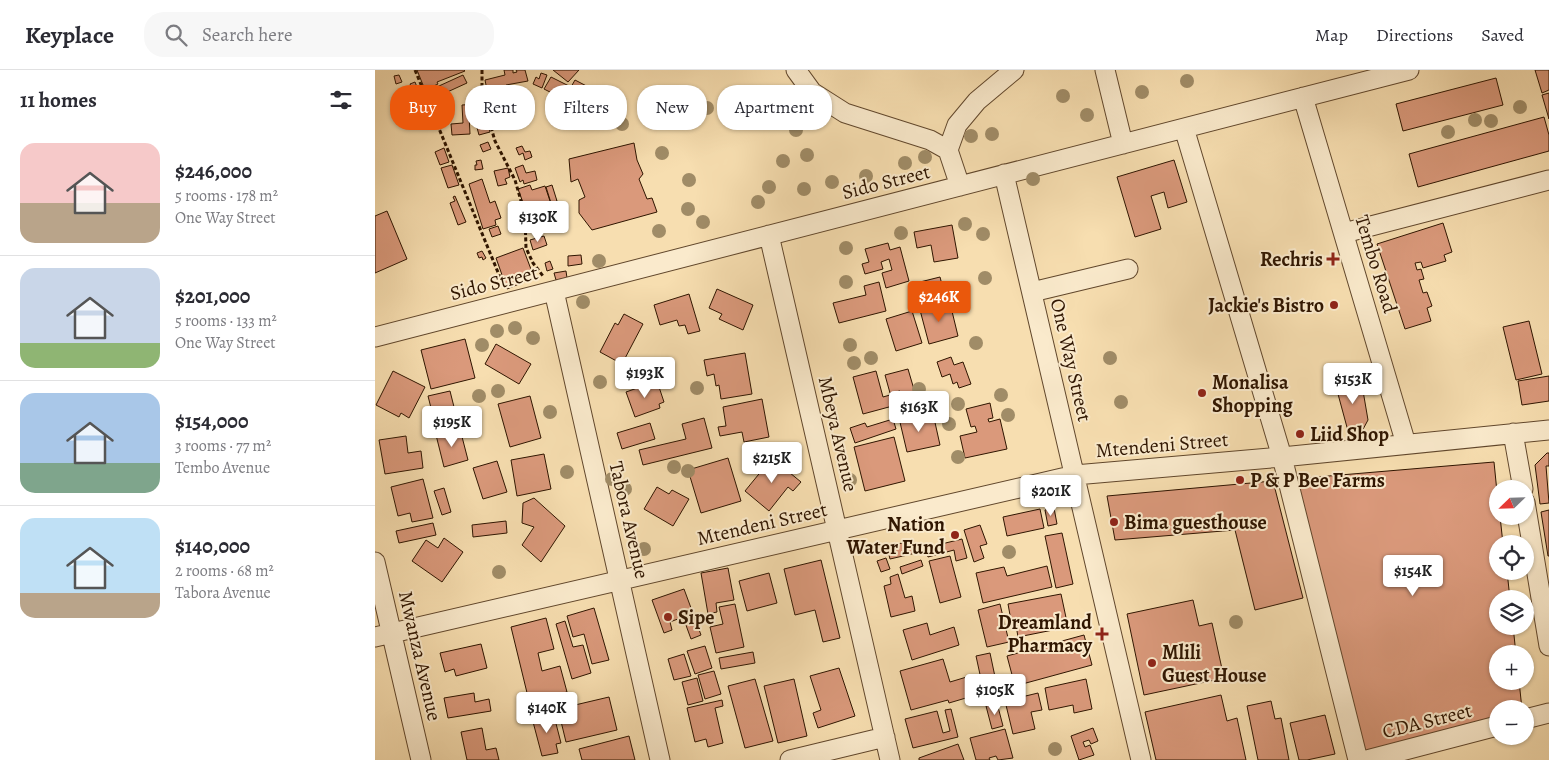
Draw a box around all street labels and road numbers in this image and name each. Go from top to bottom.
street label: Sido Street [839,158,933,206]
street label: Tembo Road [1348,212,1404,317]
street label: Sido Street [447,259,541,307]
street label: One Way Street [1044,296,1098,425]
street label: Mbeya Avenue [812,374,864,494]
street label: Mtendeni Street [1095,426,1230,464]
street label: Tabora Avenue [602,459,656,581]
street label: Mtendeni Street [694,496,830,552]
street label: Mwanza Avenue [392,588,448,724]
street label: CDA Street [1379,697,1475,745]

